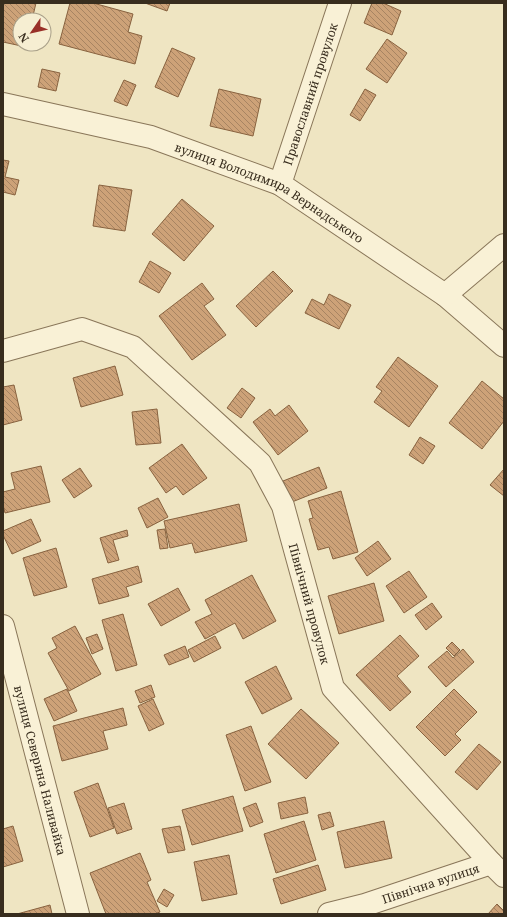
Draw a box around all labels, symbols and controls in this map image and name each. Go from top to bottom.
north arrow [12,12,52,52]
street label: Православний провулок [278,20,342,167]
text: N [14,30,32,46]
street label: вулиця Володимира Вернадського [173,138,367,246]
street label: Північний провулок [285,541,335,667]
street label: вулиця Северина Наливайка [10,683,71,857]
street label: Північна вулиця [379,859,481,907]

